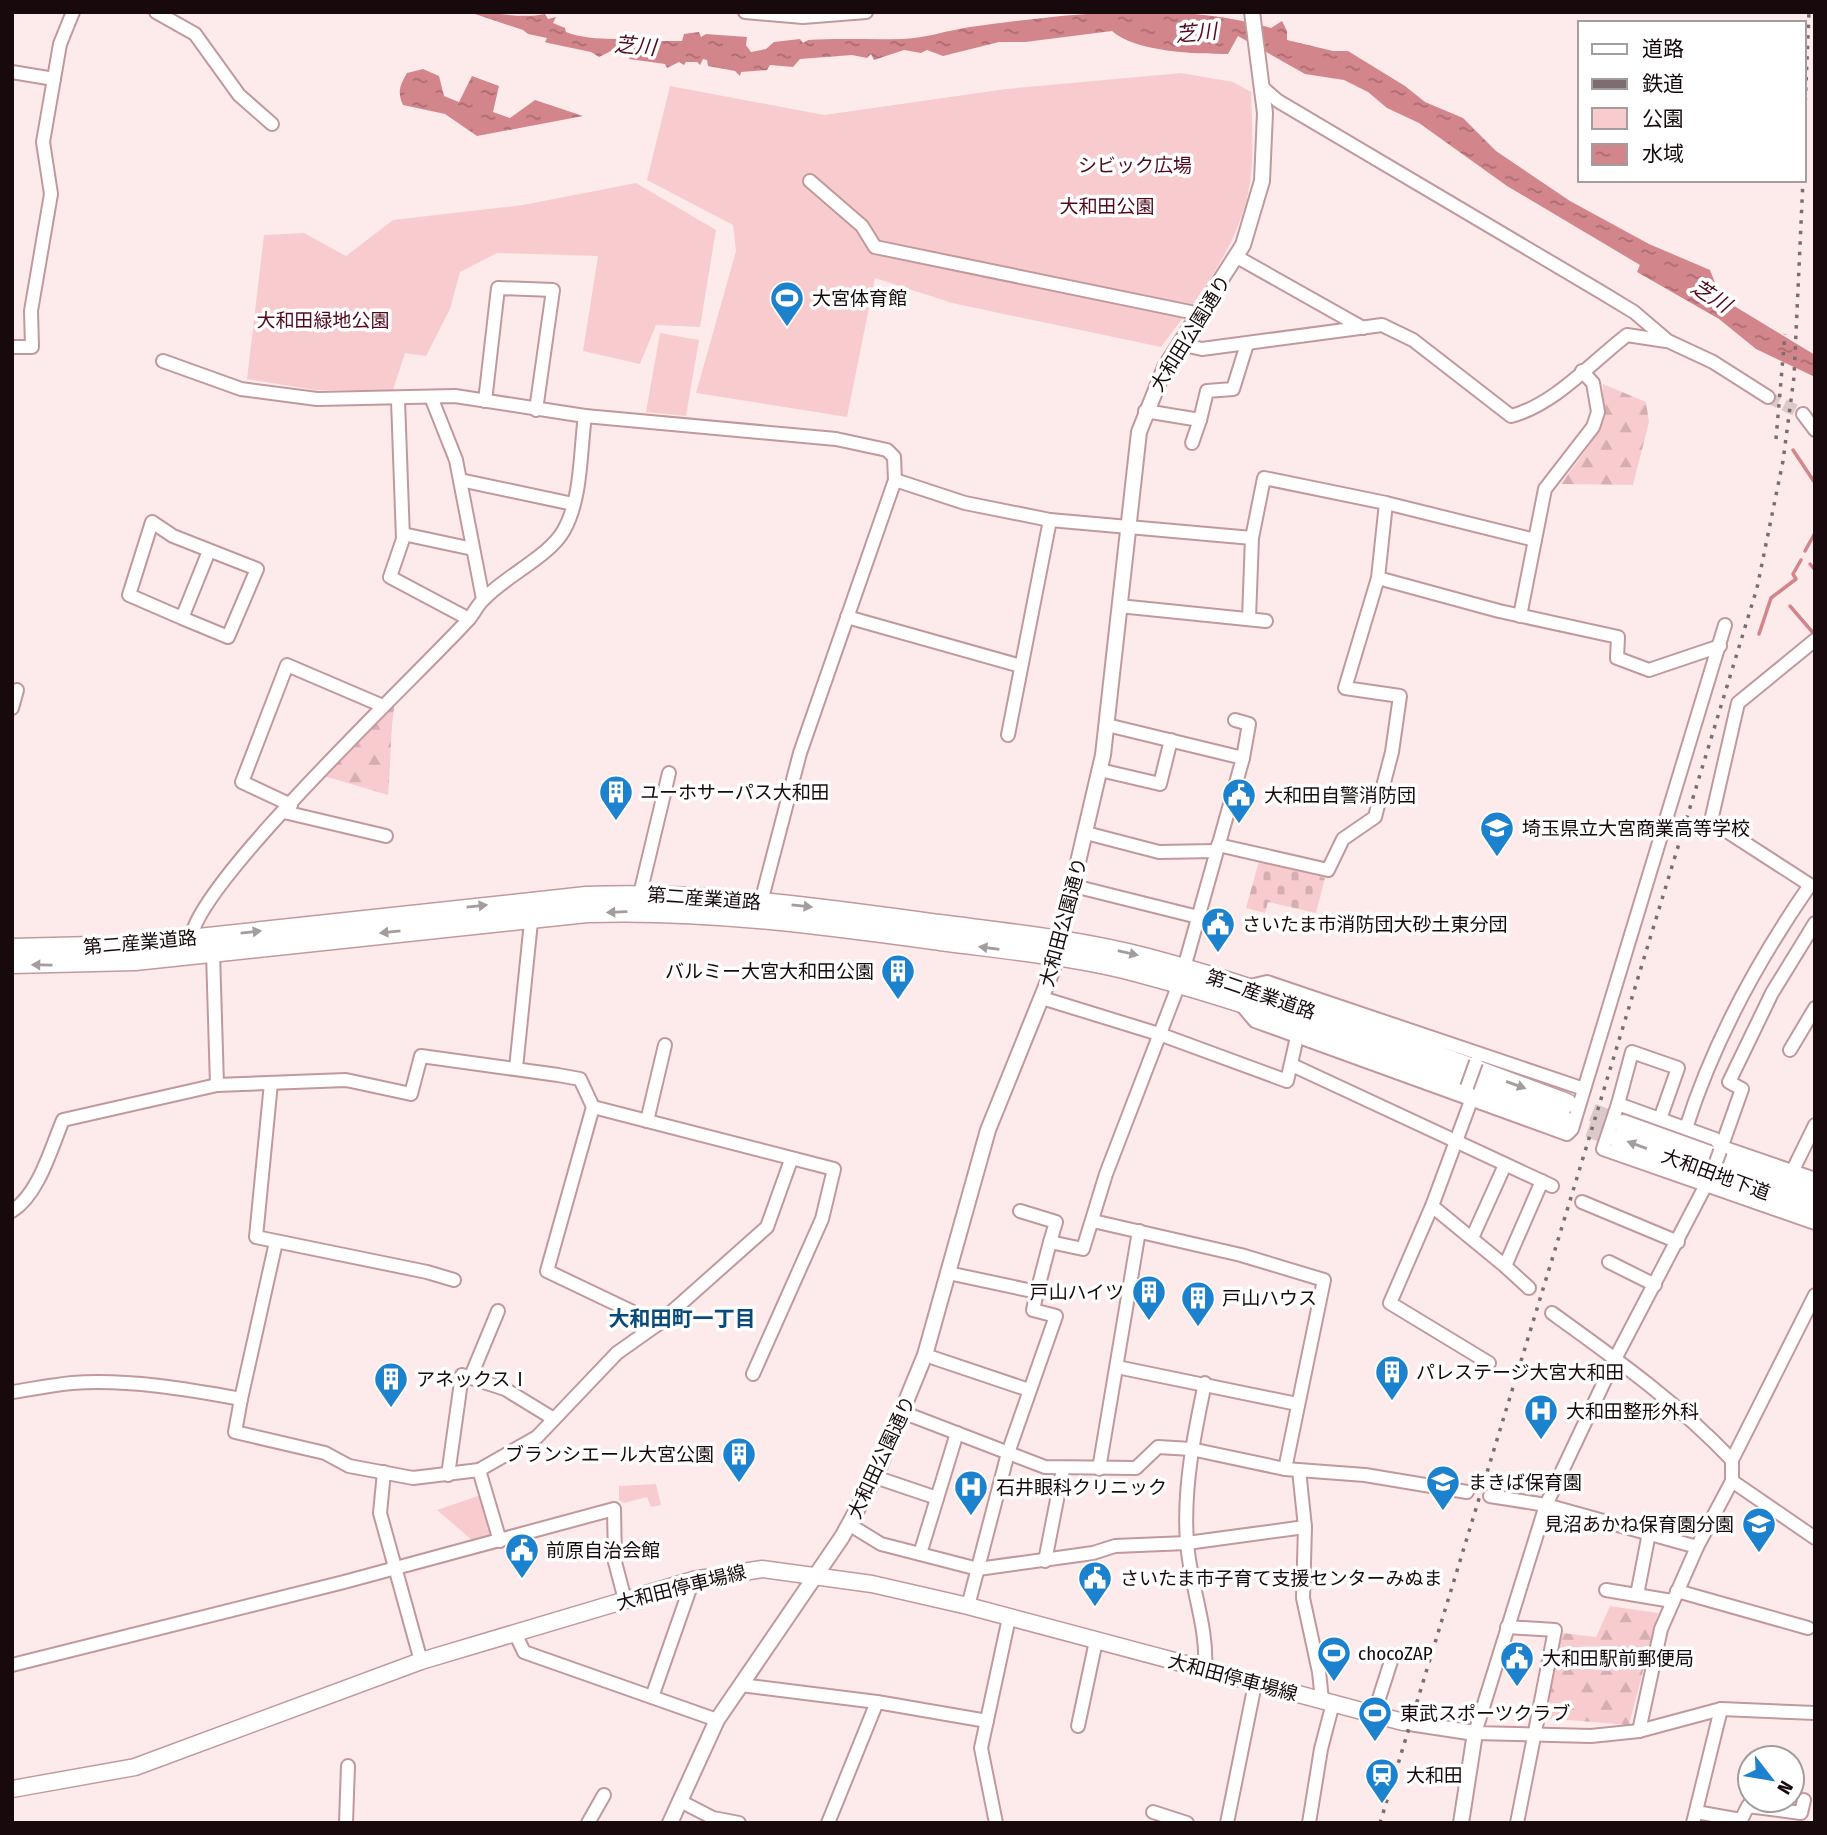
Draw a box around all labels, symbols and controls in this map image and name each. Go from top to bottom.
water label: 芝川 [1174,18,1220,48]
legend [1578,21,1806,182]
water label: 芝川 [613,31,659,61]
text: 道路 [1642,36,1684,62]
text: 鉄道 [1642,71,1684,97]
text: 公園 [1642,106,1684,132]
text: 水域 [1642,141,1684,167]
park label: シビック広場 [1078,154,1192,177]
park label: 大和田公園 [1059,195,1155,218]
street label: 大和田公園通り [1145,271,1235,396]
water label: 芝川 [1686,274,1737,319]
sports icon: 大宮体育館 [768,279,806,328]
place label: 大宮体育館 [812,287,907,310]
park label: 大和田緑地公園 [256,309,390,332]
building icon: ユーホサーパス大和田 [597,773,635,822]
public building icon: 大和田自警消防団 [1220,776,1258,825]
place label: ユーホサーパス大和田 [640,781,830,804]
place label: 大和田自警消防団 [1264,784,1416,807]
school or university icon: 埼玉県立大宮商業高等学校 [1478,809,1516,858]
place label: 埼玉県立大宮商業高等学校 [1522,817,1750,840]
street label: 大和田公園通り [1035,855,1092,989]
street label: 第二産業道路 [646,883,762,914]
one-way arrow [466,900,488,911]
one-way arrow [791,901,813,912]
public building icon: さいたま市消防団大砂土東分団 [1199,905,1237,954]
one-way arrow [605,906,627,917]
place label: さいたま市消防団大砂土東分団 [1242,913,1507,936]
street label: 第二産業道路 [82,926,198,959]
one-way arrow [240,926,262,937]
one-way arrow [379,927,401,938]
one-way arrow [978,942,1000,953]
one-way arrow [1117,948,1139,959]
building icon: バルミー大宮大和田公園 [879,952,917,1001]
one-way arrow [31,959,53,971]
place label: バルミー大宮大和田公園 [665,960,874,983]
street label: 第二産業道路 [1203,965,1318,1024]
one-way arrow [1505,1079,1526,1090]
one-way arrow [1626,1140,1647,1151]
street label: 大和田地下道 [1658,1144,1773,1205]
building icon: 戸山ハイツ [1130,1273,1168,1322]
building icon: 戸山ハウス [1179,1279,1217,1328]
place label: 戸山ハイツ [1029,1281,1124,1304]
place label: 戸山ハウス [1222,1287,1317,1310]
district label: 大和田町一丁目 [609,1306,756,1332]
building icon: パレステージ大宮大和田 [1373,1353,1411,1402]
building icon: アネックスⅠ [372,1360,410,1409]
place label: パレステージ大宮大和田 [1416,1361,1625,1384]
place label: アネックスⅠ [416,1368,529,1391]
street label: 大和田公園通り [843,1392,920,1522]
hospital icon: 大和田整形外科 [1522,1392,1560,1441]
place label: 大和田整形外科 [1566,1400,1699,1423]
building icon: ブランシエール大宮公園 [720,1435,758,1484]
place label: ブランシエール大宮公園 [505,1443,714,1466]
school or university icon: まきば保育園 [1424,1463,1462,1512]
hospital icon: 石井眼科クリニック [952,1468,990,1517]
place label: まきば保育園 [1468,1471,1582,1494]
place label: 石井眼科クリニック [996,1476,1167,1499]
school or university icon: 見沼あかね保育園分園 [1740,1505,1778,1554]
place label: 見沼あかね保育園分園 [1544,1513,1734,1536]
public building icon: 前原自治会館 [503,1531,541,1580]
place label: 前原自治会館 [546,1539,660,1562]
public building icon: さいたま市子育て支援センターみぬま [1076,1559,1114,1608]
street label: 大和田停車場線 [614,1560,748,1615]
place label: さいたま市子育て支援センターみぬま [1120,1567,1442,1590]
sports icon: chocoZAP [1315,1634,1353,1683]
public building icon: 大和田駅前郵便局 [1498,1639,1536,1688]
place label: chocoZAP [1358,1642,1433,1665]
place label: 大和田駅前郵便局 [1542,1647,1694,1670]
street label: 大和田停車場線 [1166,1649,1300,1706]
sports icon: 東武スポーツクラブ [1356,1694,1394,1743]
place label: 東武スポーツクラブ [1400,1702,1571,1725]
north arrow [1736,1744,1806,1814]
station icon: 大和田 [1363,1756,1401,1805]
place label: 大和田 [1406,1764,1463,1787]
text: N [1772,1777,1798,1798]

